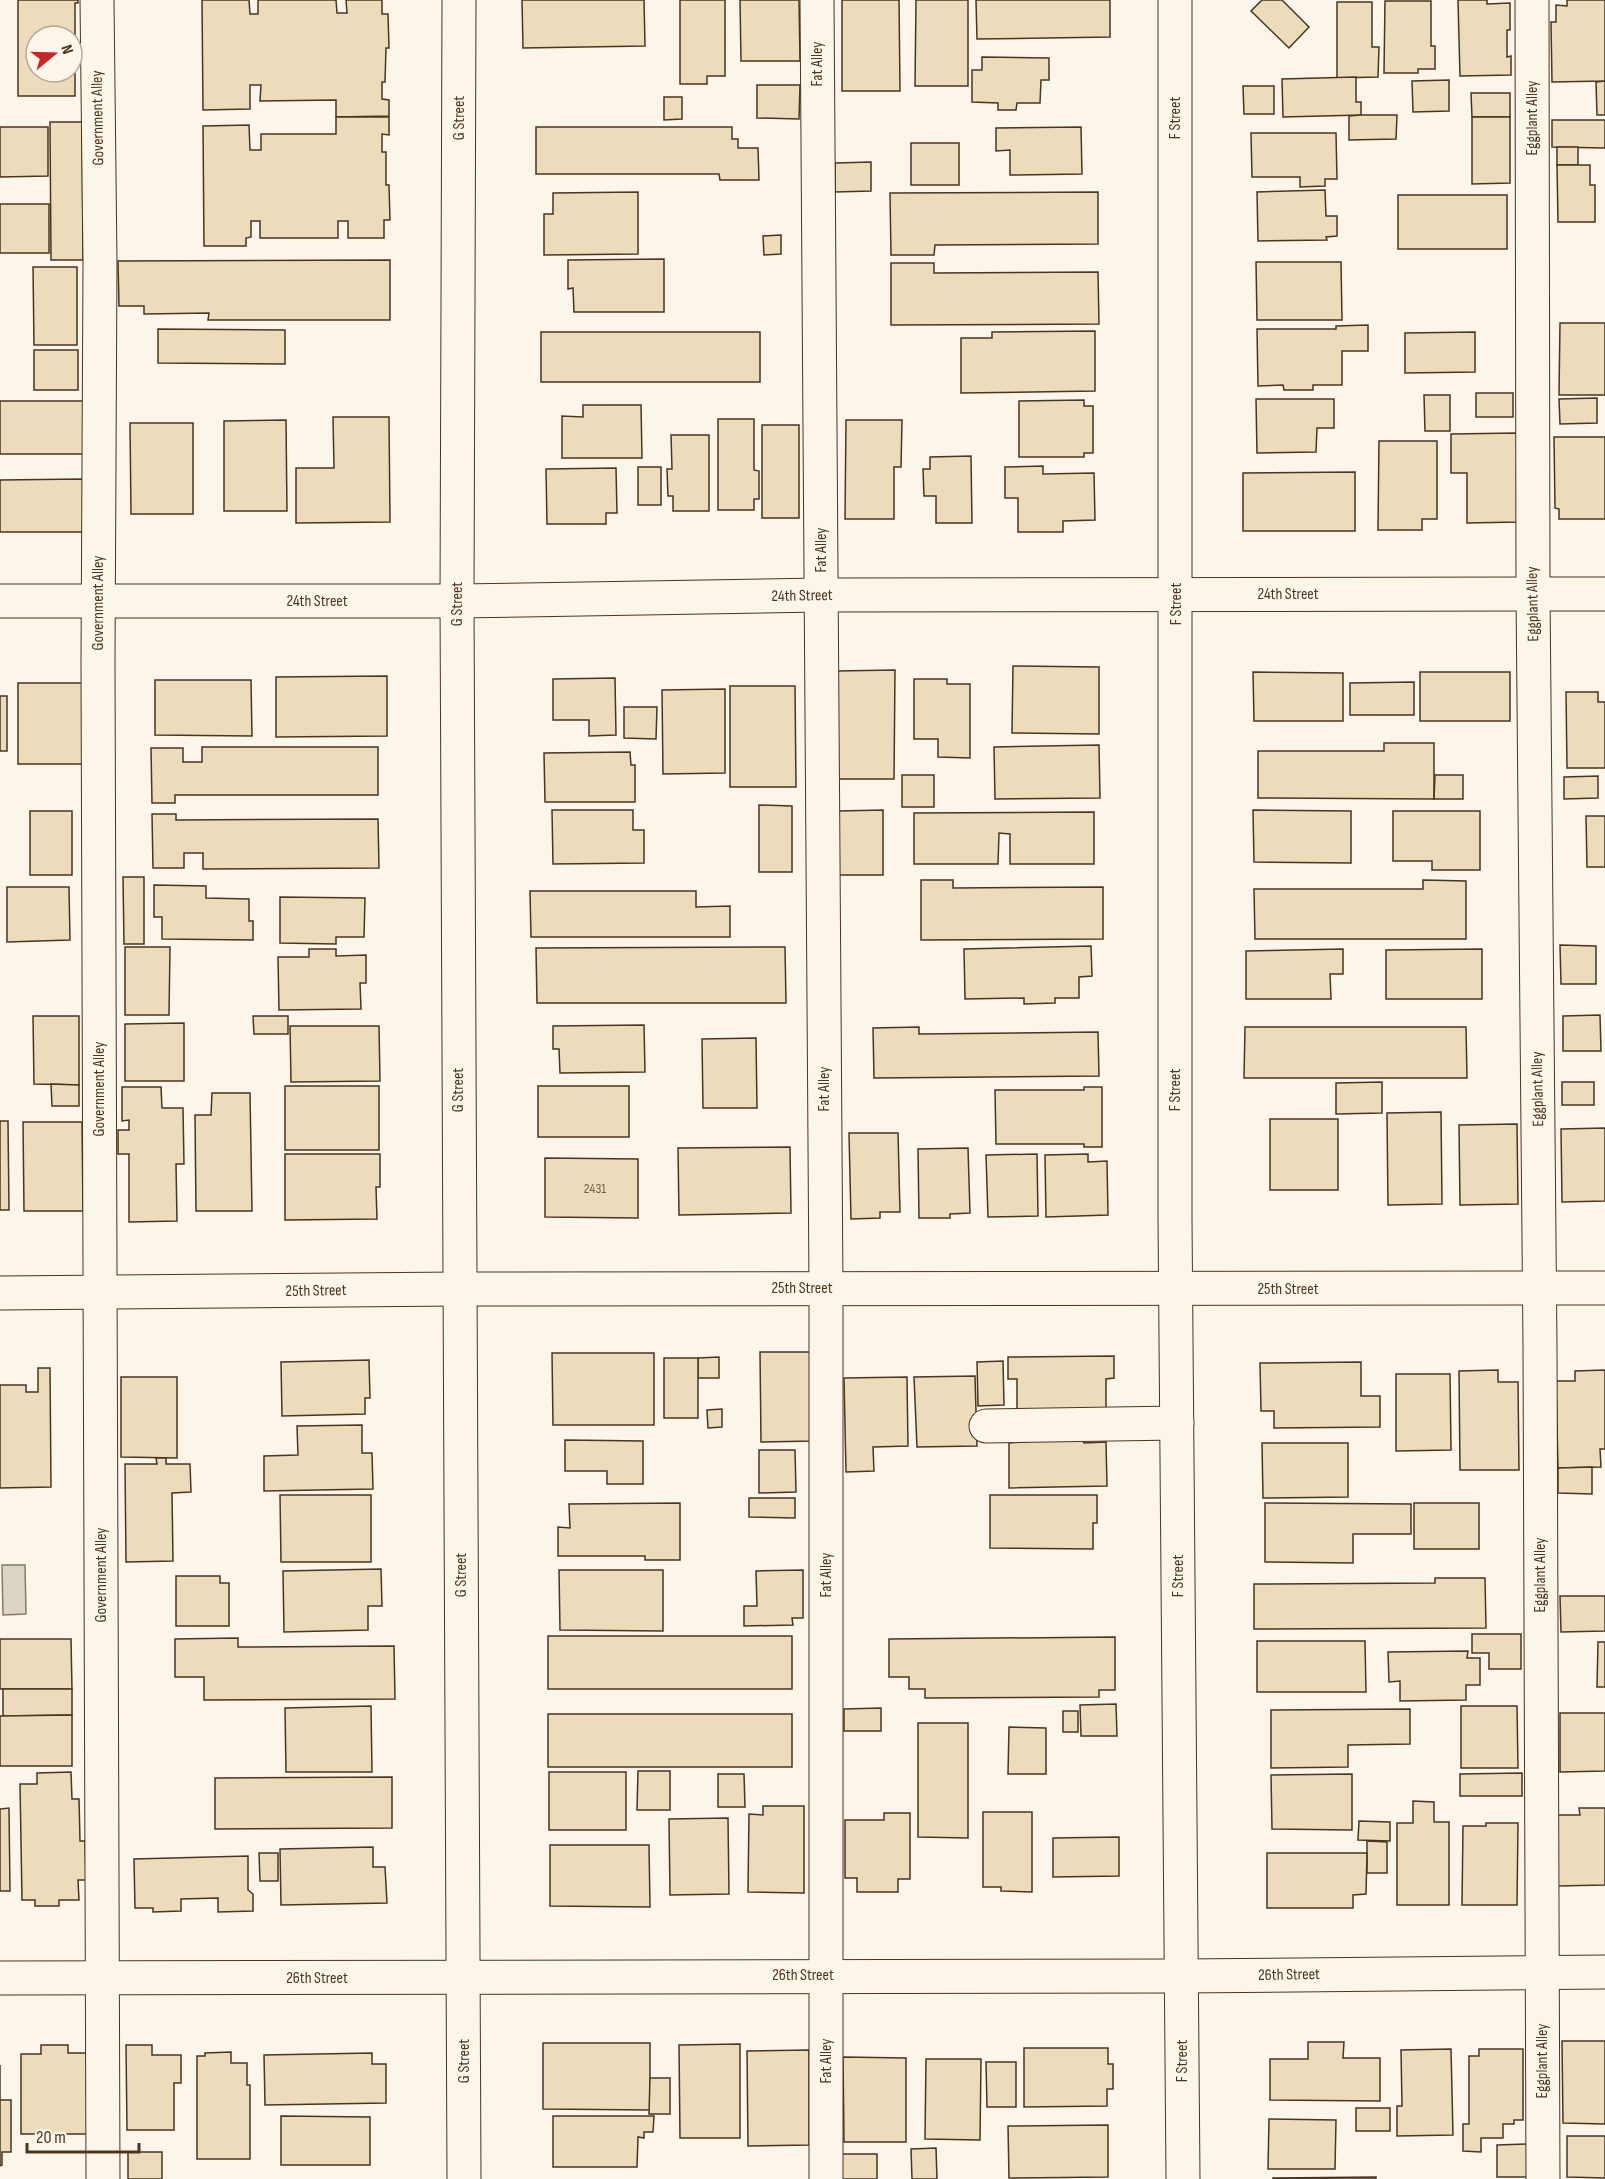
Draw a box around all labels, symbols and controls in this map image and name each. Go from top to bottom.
north arrow [24,24,84,84]
text: N [56,42,77,57]
street label: Fat Alley [808,42,827,86]
street label: Government Alley [88,70,108,166]
street label: Eggplant Alley [1523,80,1542,156]
street label: G Street [450,96,469,140]
street label: F Street [1166,97,1185,139]
street label: Fat Alley [812,528,831,572]
street label: Government Alley [89,555,108,651]
street label: Eggplant Alley [1523,566,1543,642]
street label: G Street [448,582,467,626]
street label: F Street [1167,583,1186,625]
street label: 24th Street [1257,585,1319,604]
street label: 24th Street [771,586,833,606]
street label: 24th Street [286,592,348,611]
street label: Government Alley [90,1041,109,1137]
street label: Eggplant Alley [1528,1051,1548,1127]
street label: Fat Alley [815,1067,834,1111]
street label: G Street [449,1068,468,1112]
street label: F Street [1166,1069,1185,1111]
house number: 2431 [584,1180,606,1197]
street label: 25th Street [771,1279,833,1298]
street label: 25th Street [1257,1280,1319,1299]
street label: 25th Street [285,1281,347,1301]
street label: Government Alley [92,1527,111,1623]
street label: Eggplant Alley [1531,1537,1550,1613]
street label: G Street [452,1553,471,1597]
street label: Fat Alley [817,1553,836,1597]
street label: F Street [1169,1555,1188,1597]
street label: 26th Street [1258,1965,1320,1985]
street label: 26th Street [772,1966,834,1985]
street label: 26th Street [286,1969,348,1988]
street label: Eggplant Alley [1533,2023,1552,2099]
street label: G Street [455,2039,474,2083]
street label: Fat Alley [817,2039,836,2083]
street label: F Street [1173,2040,1192,2082]
scale bar [27,2116,140,2154]
text: 20 m [36,2127,66,2148]

